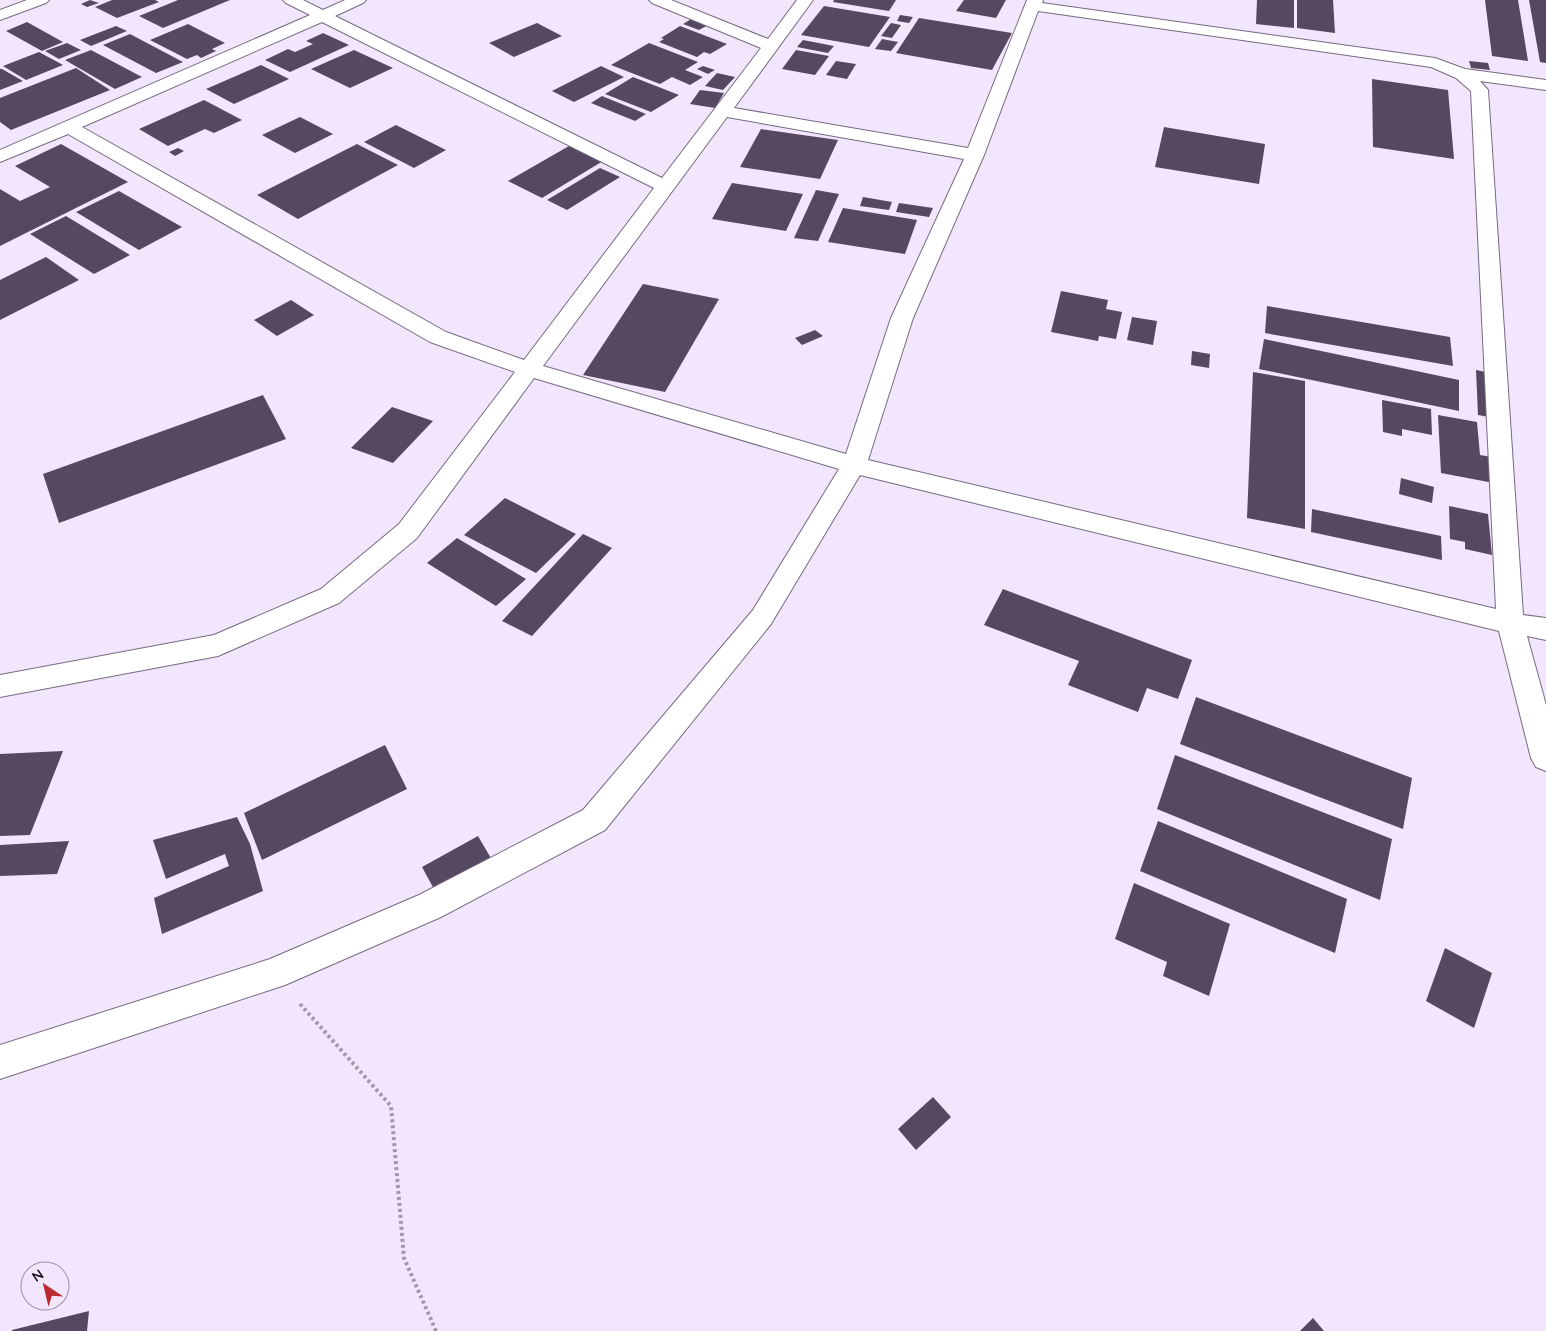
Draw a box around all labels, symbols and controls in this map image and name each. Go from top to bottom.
north arrow [20,1261,70,1311]
text: N [28,1265,47,1286]

